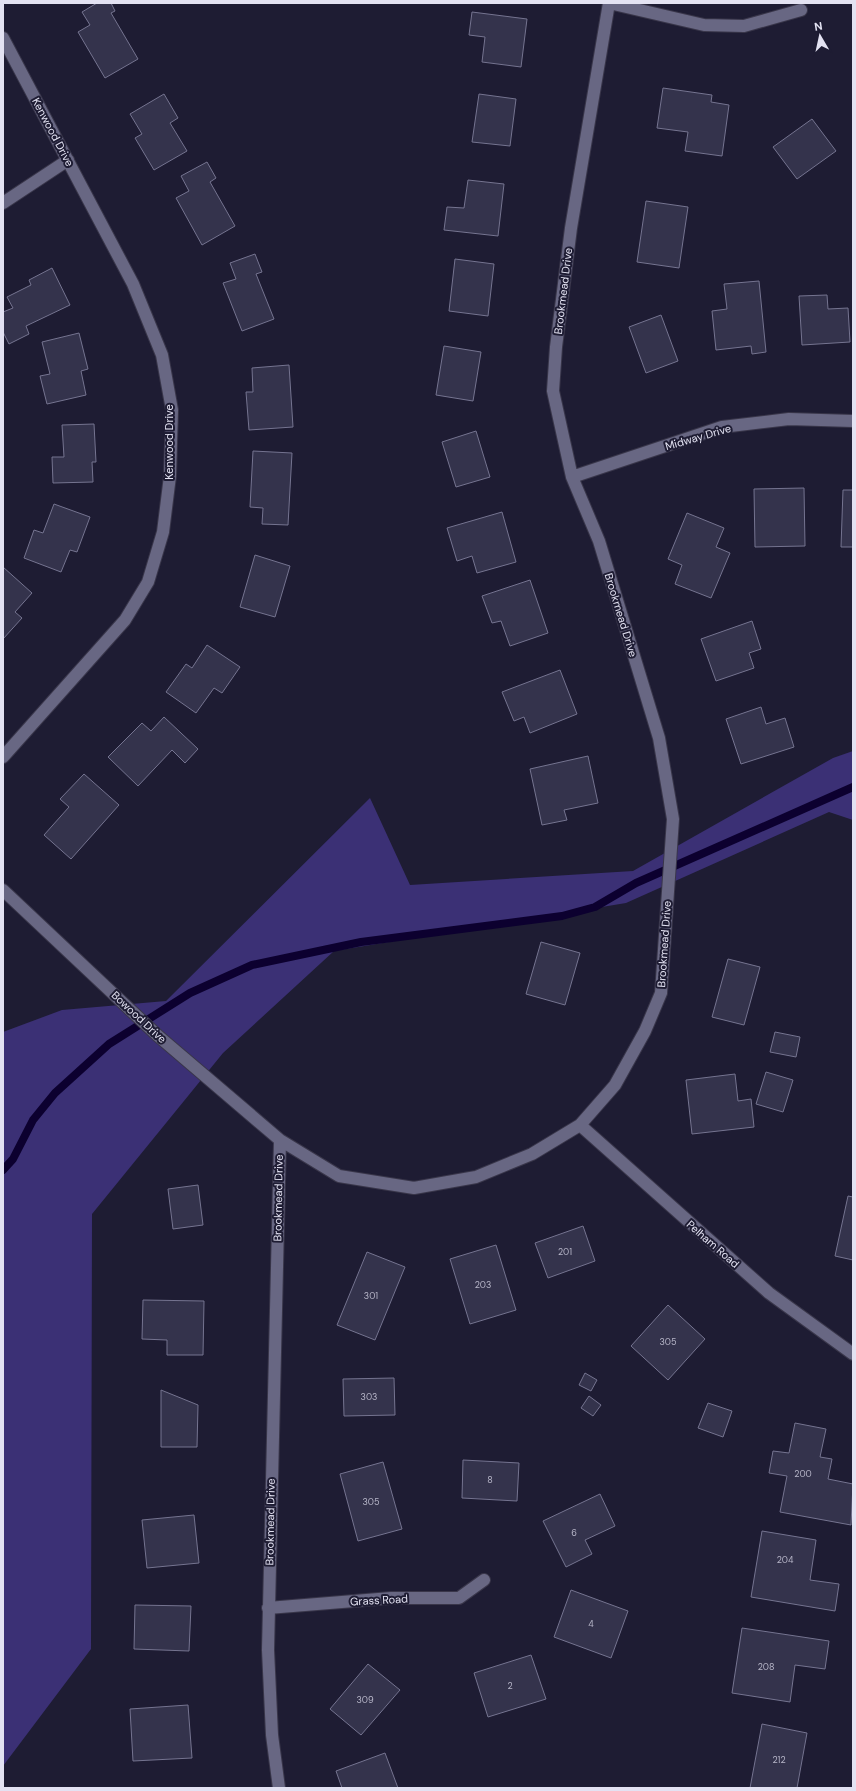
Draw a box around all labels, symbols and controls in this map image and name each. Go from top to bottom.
north arrow [800,16,840,56]
text: N [813,19,823,34]
street label: Kenwood Drive [29,95,77,169]
street label: Brookmead Drive [551,247,575,335]
street label: Kenwood Drive [162,404,176,480]
street label: Midway Drive [663,421,733,453]
street label: Brookmead Drive [602,571,640,659]
street label: Brookmead Drive [654,900,674,988]
street label: Bowood Drive [109,988,169,1046]
street label: Brookmead Drive [270,1154,286,1242]
street label: Pelham Road [684,1217,742,1271]
house number: 201 [558,1246,572,1258]
house number: 203 [475,1279,491,1291]
house number: 301 [364,1290,378,1302]
house number: 305 [660,1336,676,1348]
house number: 303 [361,1391,377,1403]
house number: 200 [794,1468,812,1480]
house number: 8 [487,1474,493,1486]
street label: Brookmead Drive [262,1478,278,1566]
house number: 305 [363,1496,379,1508]
house number: 6 [571,1527,577,1539]
house number: 204 [777,1554,794,1566]
street label: Grass Road [350,1591,408,1609]
house number: 4 [588,1618,594,1630]
house number: 208 [758,1661,774,1673]
house number: 2 [507,1680,513,1692]
house number: 309 [356,1694,374,1706]
house number: 212 [772,1754,786,1766]

